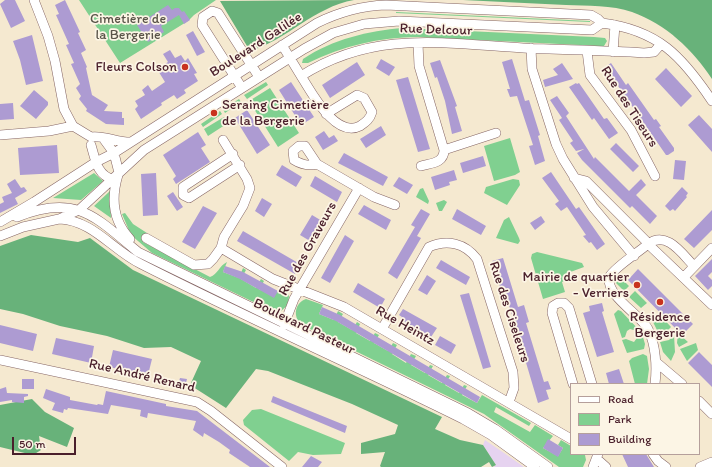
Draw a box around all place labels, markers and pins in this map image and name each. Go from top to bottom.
place label: Fleurs Colson [95,59,177,75]
marker: Fleurs Colson [180,62,190,72]
place label: Seraing Cimetière de la Bergerie [222,97,329,130]
marker: Seraing Cimetière de la Bergerie [209,108,219,118]
place label: Mairie de quartier - Verriers [523,269,629,302]
marker: Mairie de quartier - Verriers [632,280,642,290]
marker: Résidence Bergerie [655,297,665,307]
place label: Résidence Bergerie [630,309,690,342]

